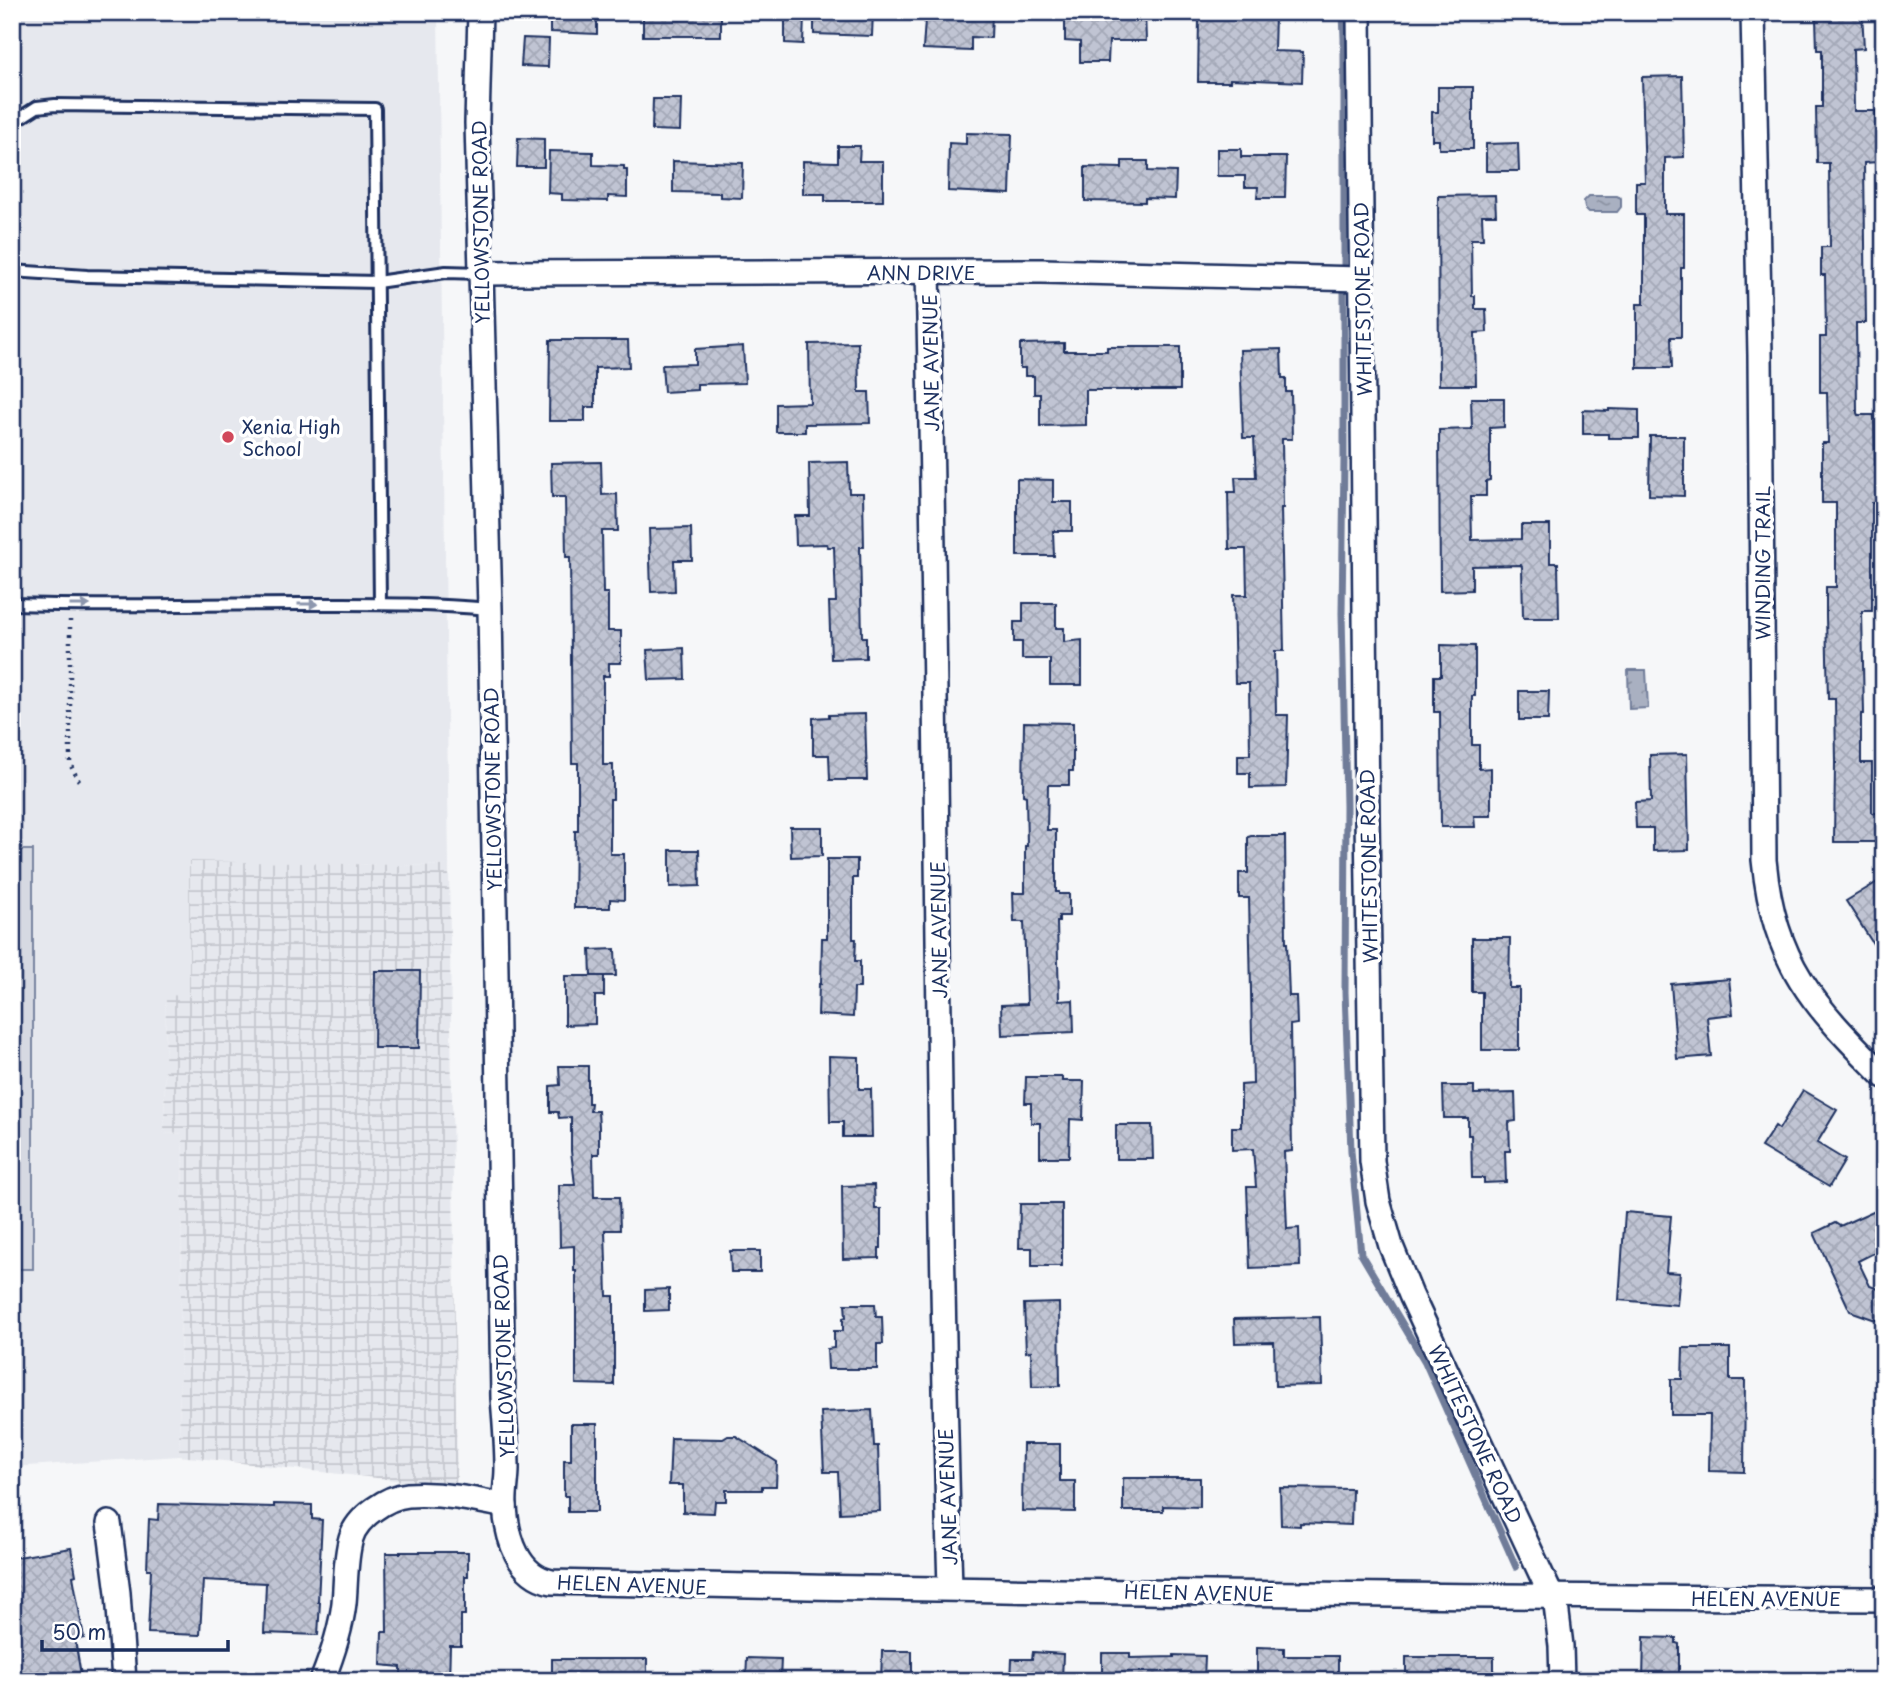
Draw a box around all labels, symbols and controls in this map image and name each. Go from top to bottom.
street label: YELLOWSTONE ROAD [464,120,496,324]
street label: WHITESTONE ROAD [1346,202,1378,396]
street label: ANN DRIVE [867,258,975,286]
street label: JANE AVENUE [915,294,945,432]
place label: Xenia High School [242,412,341,462]
marker: Xenia High School [220,429,236,445]
street label: WINDING TRAIL [1748,486,1776,640]
one-way arrow [297,598,319,610]
one-way arrow [70,600,92,611]
street label: YELLOWSTONE ROAD [476,687,508,891]
street label: WHITESTONE ROAD [1352,769,1384,963]
street label: JANE AVENUE [923,861,953,999]
street label: YELLOWSTONE ROAD [485,1254,521,1458]
street label: WHITESTONE ROAD [1422,1340,1530,1528]
street label: JANE AVENUE [931,1428,963,1566]
street label: HELEN AVENUE [557,1567,707,1601]
street label: HELEN AVENUE [1124,1577,1274,1607]
street label: HELEN AVENUE [1691,1584,1841,1612]
scale bar [42,1609,228,1653]
text: 50 m [52,1615,106,1647]

